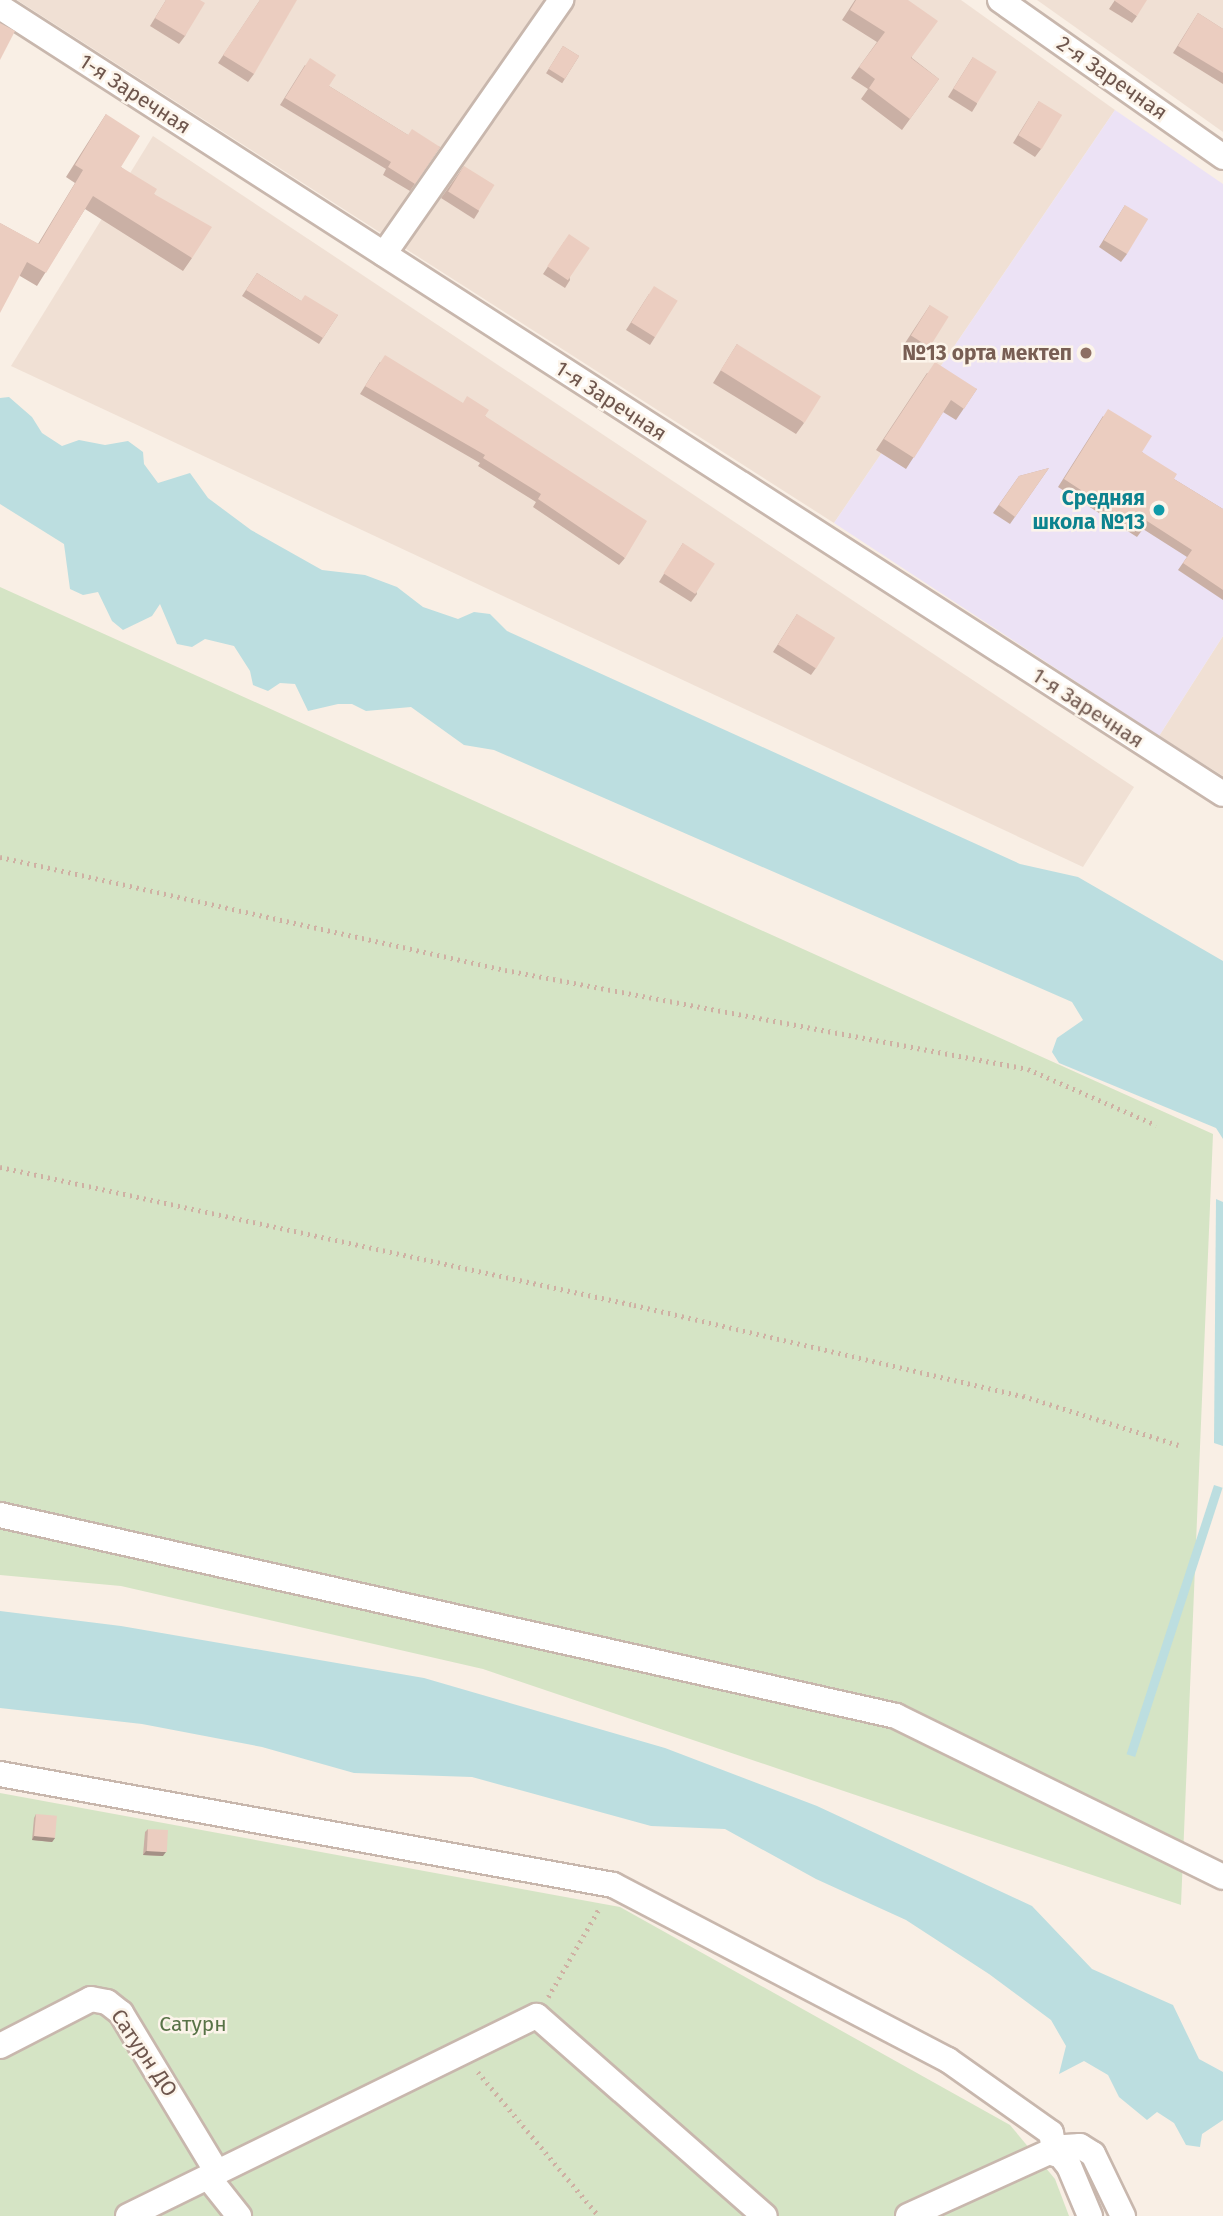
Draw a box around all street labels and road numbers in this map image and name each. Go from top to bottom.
street label: 2-я Заречная [1052,31,1172,125]
street label: 1-я Заречная [75,49,195,139]
street label: 1-я Заречная [551,356,671,446]
street label: 1-я Заречная [1028,663,1148,753]
street label: Сатурн ДО [106,2004,182,2102]

